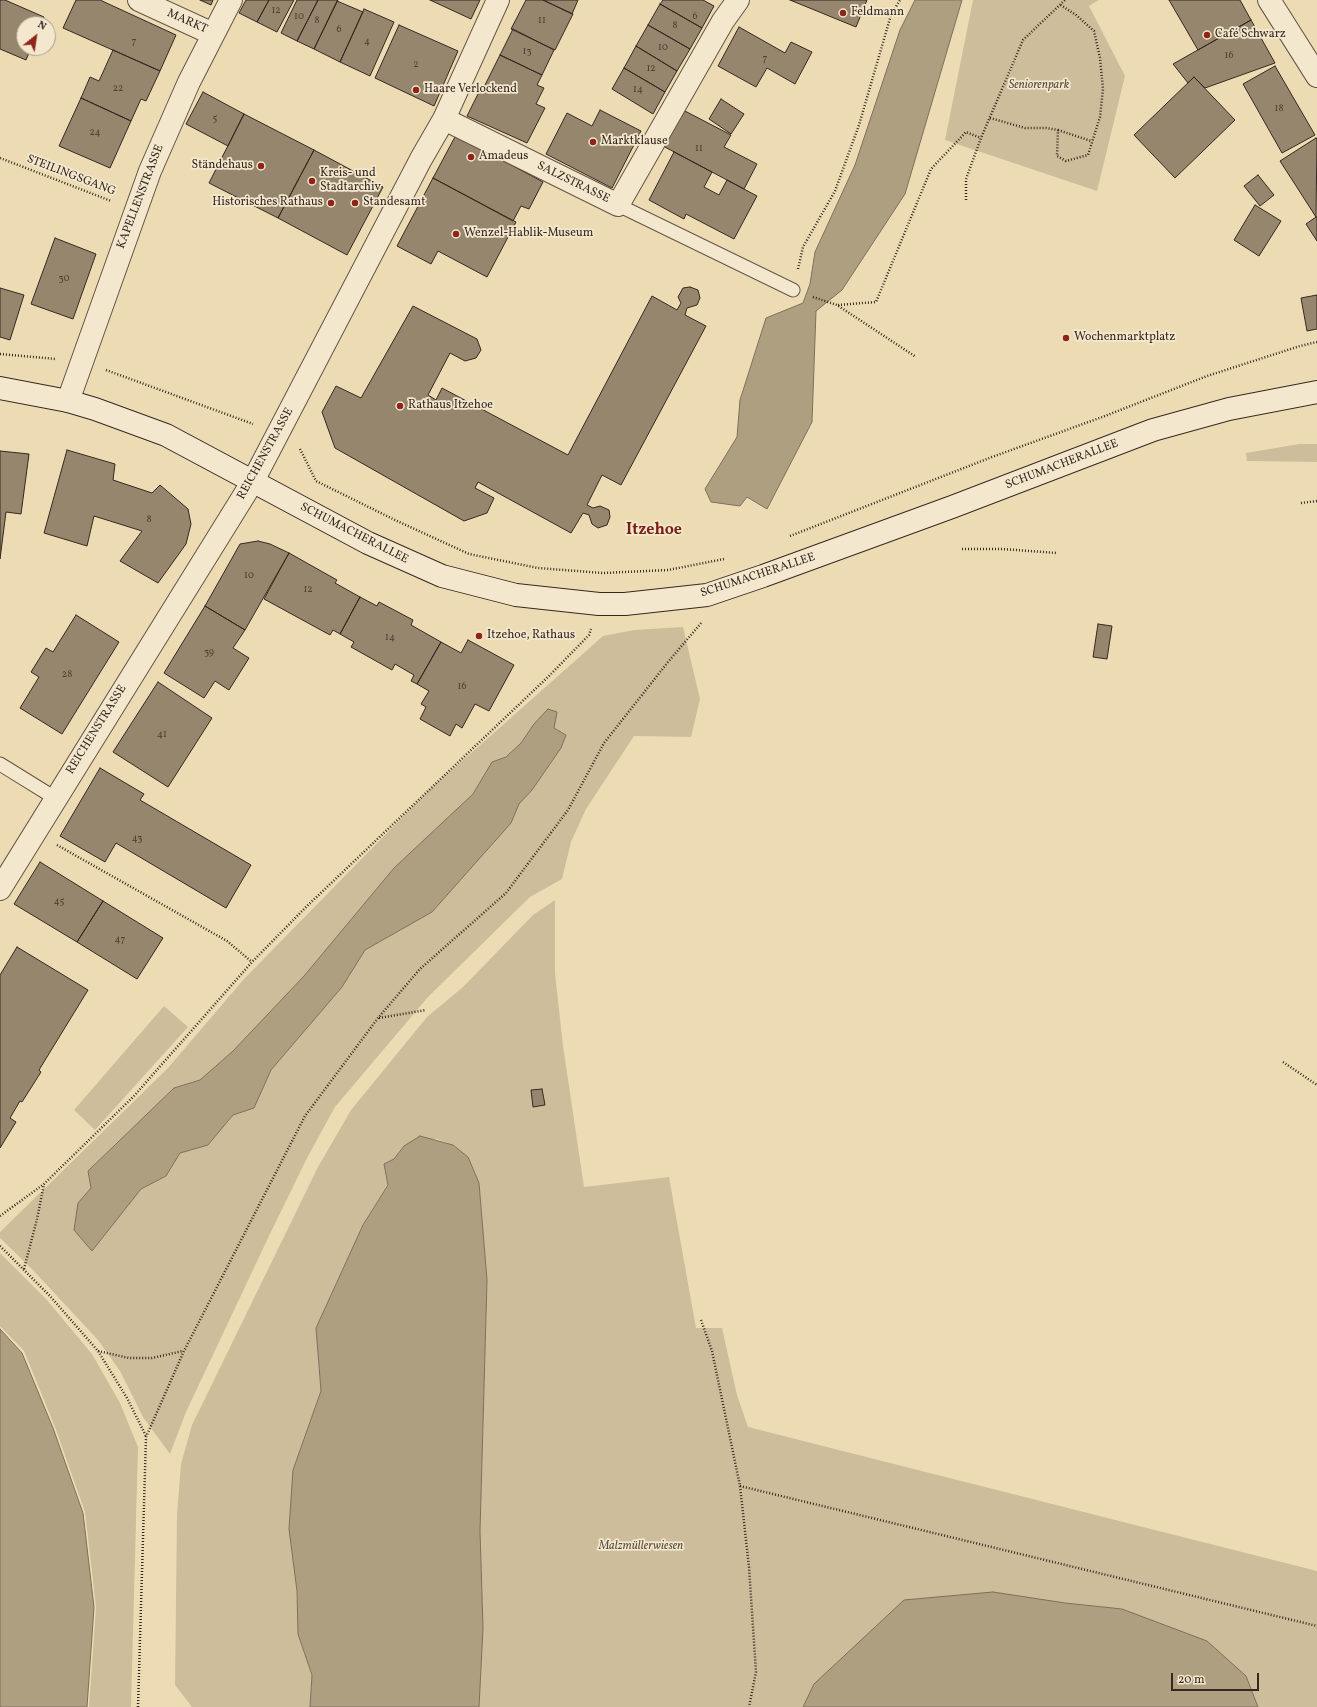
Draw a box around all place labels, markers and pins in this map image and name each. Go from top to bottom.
place label: Feldmann [851,6,904,20]
marker: Feldmann [838,8,848,18]
place label: Café Schwarz [1215,28,1286,42]
marker: Café Schwarz [1202,30,1212,40]
place label: Haare Verlockend [424,83,517,97]
marker: Haare Verlockend [411,85,421,95]
place label: Marktklause [601,135,668,149]
marker: Marktklause [588,137,598,147]
place label: Amadeus [479,150,528,164]
marker: Amadeus [466,152,476,162]
place label: Ständehaus [192,159,253,173]
marker: Ständehaus [256,161,266,171]
place label: Kreis- und Stadtarchiv [320,167,381,195]
marker: Kreis- und Stadtarchiv [307,176,317,186]
place label: Historisches Rathaus [212,196,323,210]
place label: Standesamt [363,196,425,210]
marker: Historisches Rathaus [326,198,336,208]
marker: Standesamt [350,198,360,208]
place label: Wenzel-Hablik-Museum [464,227,593,241]
marker: Wenzel-Hablik-Museum [451,229,461,239]
place label: Wochenmarktplatz [1074,331,1175,345]
marker: Wochenmarktplatz [1061,333,1071,343]
place label: Rathaus Itzehoe [408,399,493,413]
marker: Rathaus Itzehoe [395,401,405,411]
place label: Itzehoe, Rathaus [487,629,575,643]
marker: Itzehoe, Rathaus [474,631,484,641]

